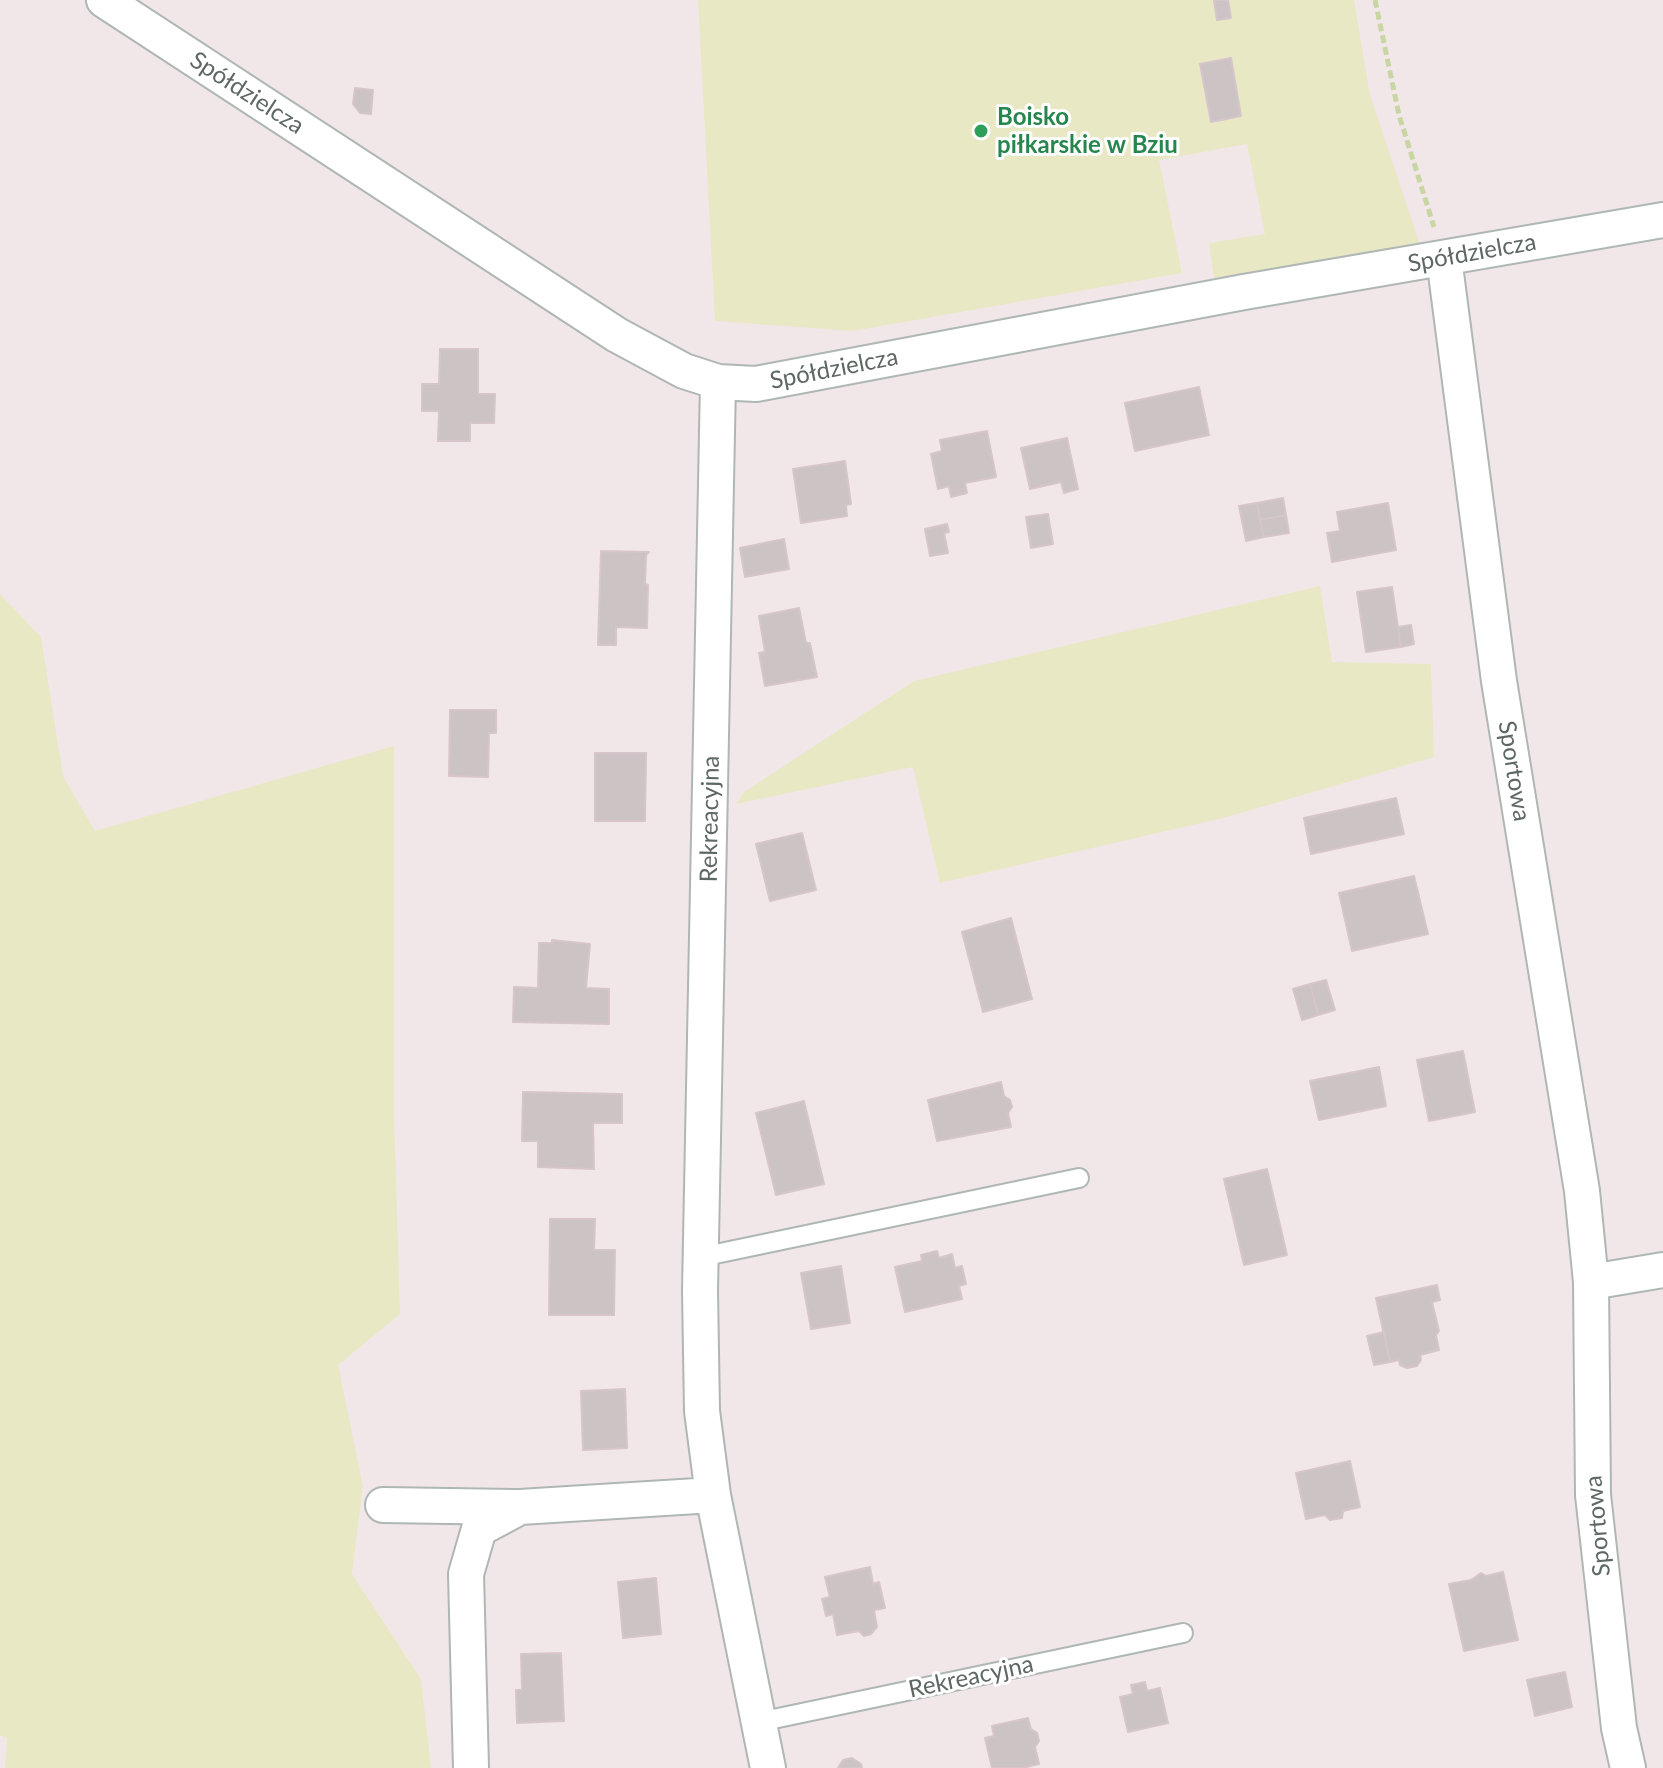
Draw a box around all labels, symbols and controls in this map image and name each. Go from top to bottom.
street label: Spółdzielcza [185,46,309,140]
place label: Boisko piłkarskie w Bziu [997,103,1178,159]
marker: Boisko piłkarskie w Bziu [972,122,990,140]
street label: Spółdzielcza [1406,228,1538,278]
street label: Spółdzielcza [768,342,900,396]
street label: Sportowa [1492,719,1536,823]
street label: Rekreacyjna [694,755,726,883]
street label: Sportowa [1579,1474,1617,1578]
street label: Rekreacyjna [906,1650,1036,1704]

